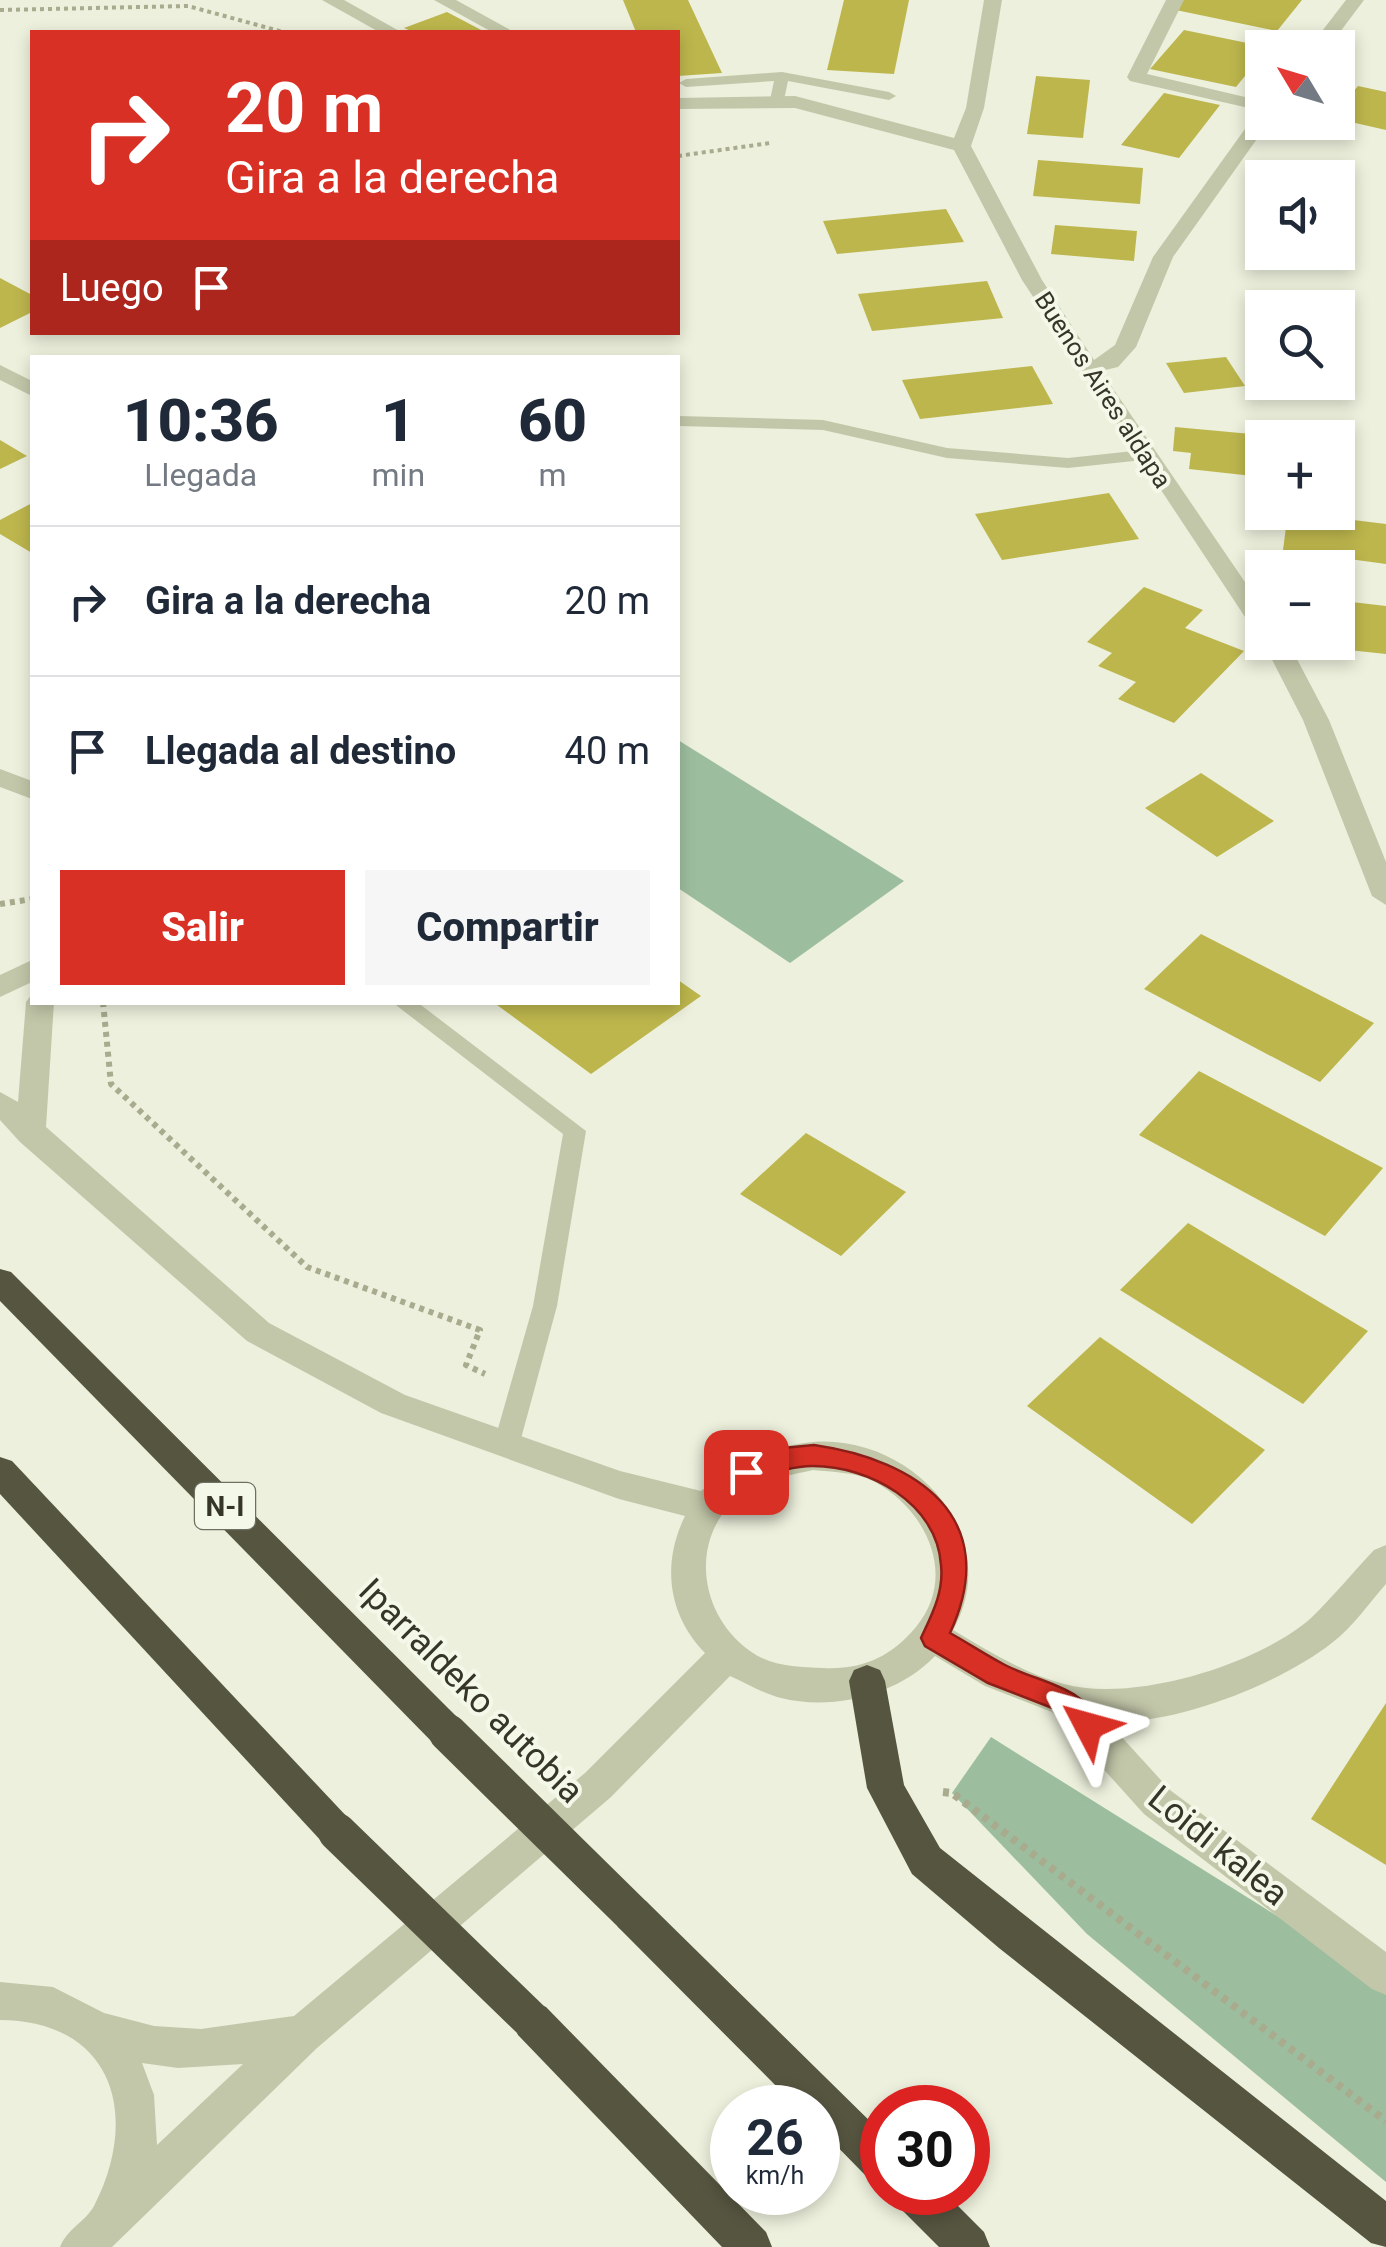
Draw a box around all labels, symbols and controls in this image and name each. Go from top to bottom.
north arrow [1245,30,1355,140]
map controls [1245,30,1355,660]
text: 20 m [225,67,383,149]
icon: right [60,70,190,200]
text: Gira a la derecha [225,151,560,204]
button: sound [1245,160,1355,270]
icon: arrive [184,260,239,315]
text: Luego [60,266,164,310]
street label: Buenos Aires aldapa [1029,287,1177,493]
button: search [1245,290,1355,400]
text: 10:36 [123,385,279,456]
text: 1 [381,385,416,456]
text: 60 [518,385,587,456]
button: + [1245,420,1355,530]
text: Llegada [144,456,257,494]
text: min [372,456,425,494]
text: m [538,456,567,494]
button: − [1245,550,1355,660]
icon: right [60,574,115,629]
text: Gira a la derecha [145,579,431,623]
text: 20 m [565,579,650,623]
icon: arrive [60,724,115,779]
text: Llegada al destino [145,729,456,773]
text: 40 m [565,729,650,773]
button: Salir [60,870,345,985]
button: Compartir [365,870,650,985]
pin [704,1430,789,1515]
icon: arrive [719,1445,774,1500]
road number: N-I [195,1483,255,1529]
street label: Iparraldeko autobia [350,1570,592,1812]
position arrow [1036,1674,1140,1778]
street label: Loidi kalea [1140,1777,1296,1915]
speed limit sign: 30 [860,2085,990,2215]
text: 26 [746,2109,804,2167]
text: km/h [746,2161,804,2190]

